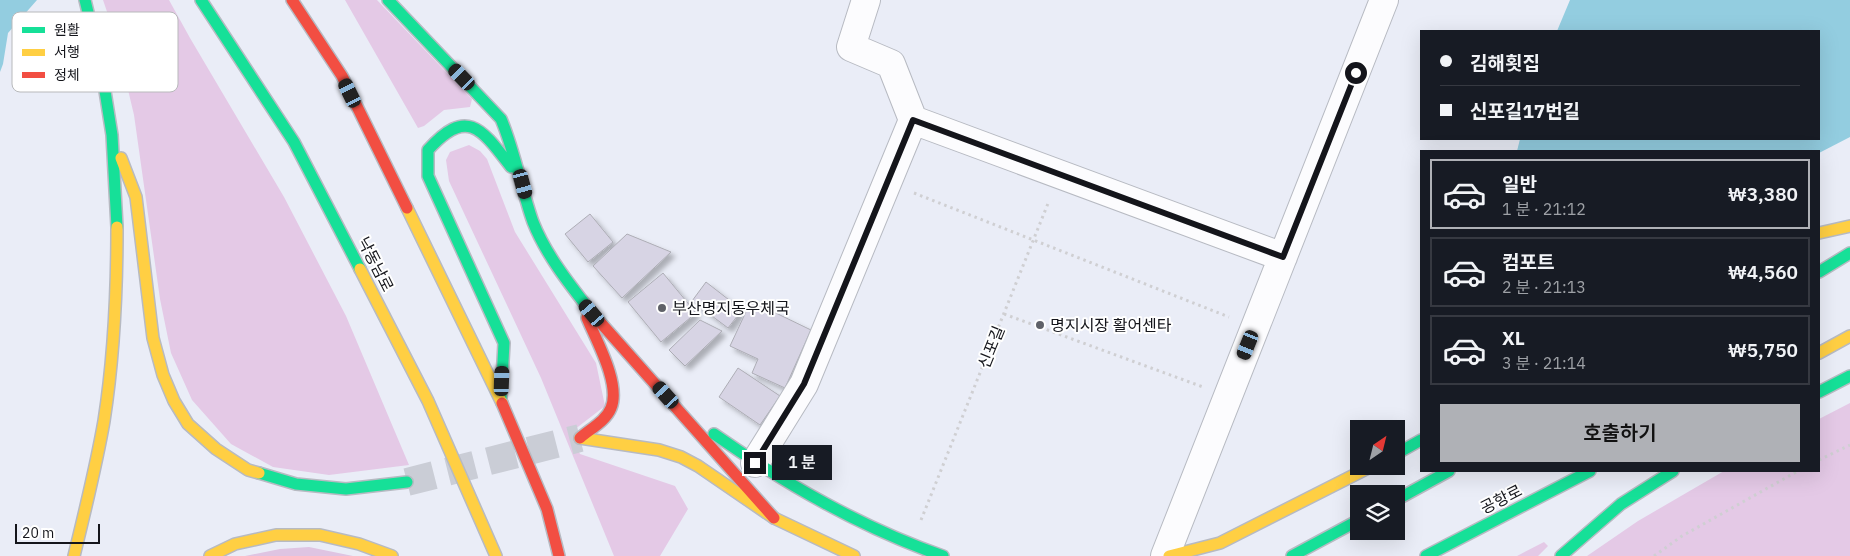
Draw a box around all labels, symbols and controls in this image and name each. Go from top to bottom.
legend [12,12,178,92]
text: 원활 [54,21,80,39]
text: 서행 [54,43,80,61]
text: 김해횟집 [1470,51,1540,75]
car [446,61,477,93]
route start [1345,62,1367,84]
text: 정체 [54,66,80,84]
car [336,76,363,110]
text: 신포길17번길 [1470,99,1580,123]
car [511,168,534,200]
icon: car [1442,172,1487,217]
text: 일반 [1502,172,1537,196]
text: ₩3,380 [1728,182,1798,206]
text: 1 분 · 21:12 [1502,199,1586,219]
street label: 낙동남로 [354,233,398,295]
icon: car [1442,250,1487,295]
text: 컴포트 [1502,250,1554,274]
text: ₩4,560 [1728,260,1798,284]
text: 2 분 · 21:13 [1502,277,1586,297]
car [576,297,607,329]
place label: 부산명지동우체국 [672,298,790,318]
marker: 부산명지동우체국 [656,302,668,314]
place label: 명지시장 활어센타 [1050,315,1172,335]
marker: 명지시장 활어센타 [1034,319,1046,331]
street label: 신포길 [973,323,1009,371]
text: XL [1502,326,1525,350]
car [1235,328,1260,362]
icon: car [1442,328,1487,373]
text: ₩5,750 [1728,338,1798,362]
text: 3 분 · 21:14 [1502,353,1586,373]
car [493,366,510,396]
car [650,379,681,411]
button: 호출하기 [1440,404,1800,462]
north arrow [1350,420,1405,475]
map controls [1350,420,1405,540]
callout: 1 분 [772,446,832,480]
route end [744,452,766,474]
text: 1 분 [788,452,816,472]
street label: 공항로 [1477,480,1525,518]
button: layers [1350,485,1405,540]
scale bar [15,521,100,544]
text: 20 m [22,524,54,542]

